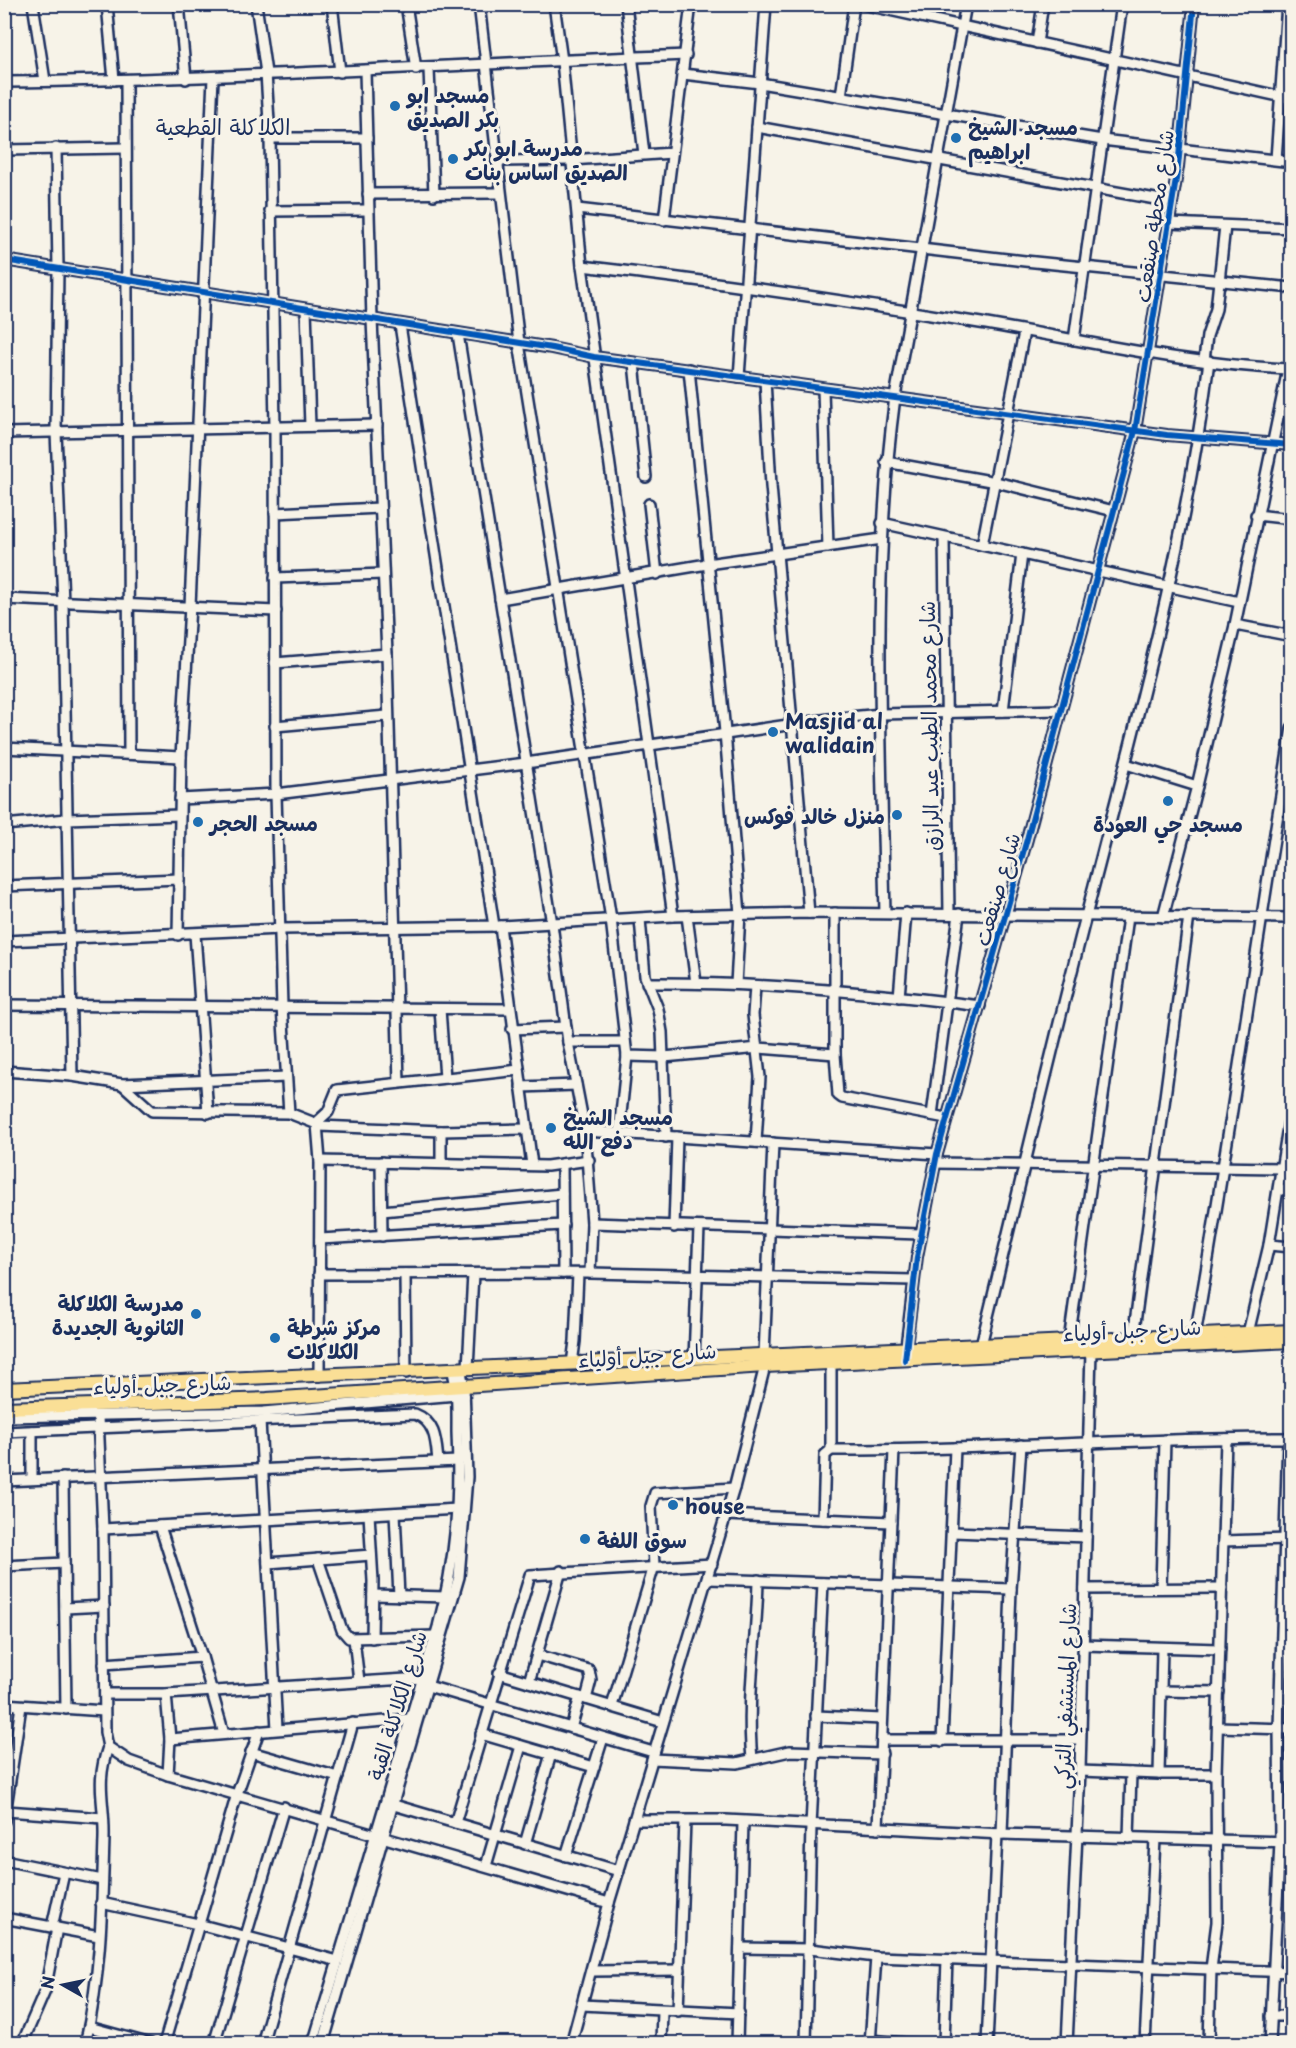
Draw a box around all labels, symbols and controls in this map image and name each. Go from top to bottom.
place label: مسجد ابو بكر الصديق [405,78,499,134]
marker: مسجد ابو بكر الصديق [388,99,402,113]
district label: الكلاكلة القطعية [156,109,290,142]
place label: مسجد الشيخ ابراهيم [968,110,1078,168]
street label: شارع محطة صنقعت [1125,127,1182,305]
place label: مدرسة ابو بكر الصديق اساس بنات [463,131,628,187]
marker: مسجد الشيخ ابراهيم [949,131,963,145]
marker: مدرسة ابو بكر الصديق اساس بنات [446,152,460,166]
street label: شارع محمد الطيب عبد الرازق [910,601,947,851]
place label: Masjid al walidain [785,704,883,760]
marker: Masjid al walidain [766,725,780,739]
marker: مسجد حي العودة [1161,794,1175,808]
place label: منزل خالد فوكس [744,799,885,831]
place label: مسجد الحجر [208,806,318,838]
place label: مسجد حي العودة [1093,807,1243,844]
marker: منزل خالد فوكس [890,808,904,822]
marker: مسجد الحجر [191,815,205,829]
street label: شارع صنقعت [965,829,1028,950]
place label: مسجد الشيخ دفع الله [563,1100,673,1157]
marker: مسجد الشيخ دفع الله [544,1121,558,1135]
place label: مدرسة الكلاكلة الثانوية الجديدة [52,1286,184,1342]
marker: مدرسة الكلاكلة الثانوية الجديدة [189,1307,203,1321]
street label: شارع جبل أولياء [1062,1309,1202,1350]
place label: مركز شرطة الكلاكلات [287,1310,381,1366]
marker: مركز شرطة الكلاكلات [268,1331,282,1345]
street label: شارع جبل أولياء [577,1333,717,1376]
street label: شارع جبل أولياء [92,1365,232,1402]
place label: house [685,1489,745,1521]
marker: house [666,1498,680,1512]
place label: سوق اللفة [597,1523,687,1555]
marker: سوق اللفة [578,1532,592,1546]
street label: شارع المستشفي التركي [1045,1602,1088,1790]
street label: شارع الكلاكلة القبة [358,1626,435,1784]
north arrow [33,1955,93,2015]
text: N [34,1974,60,1991]

